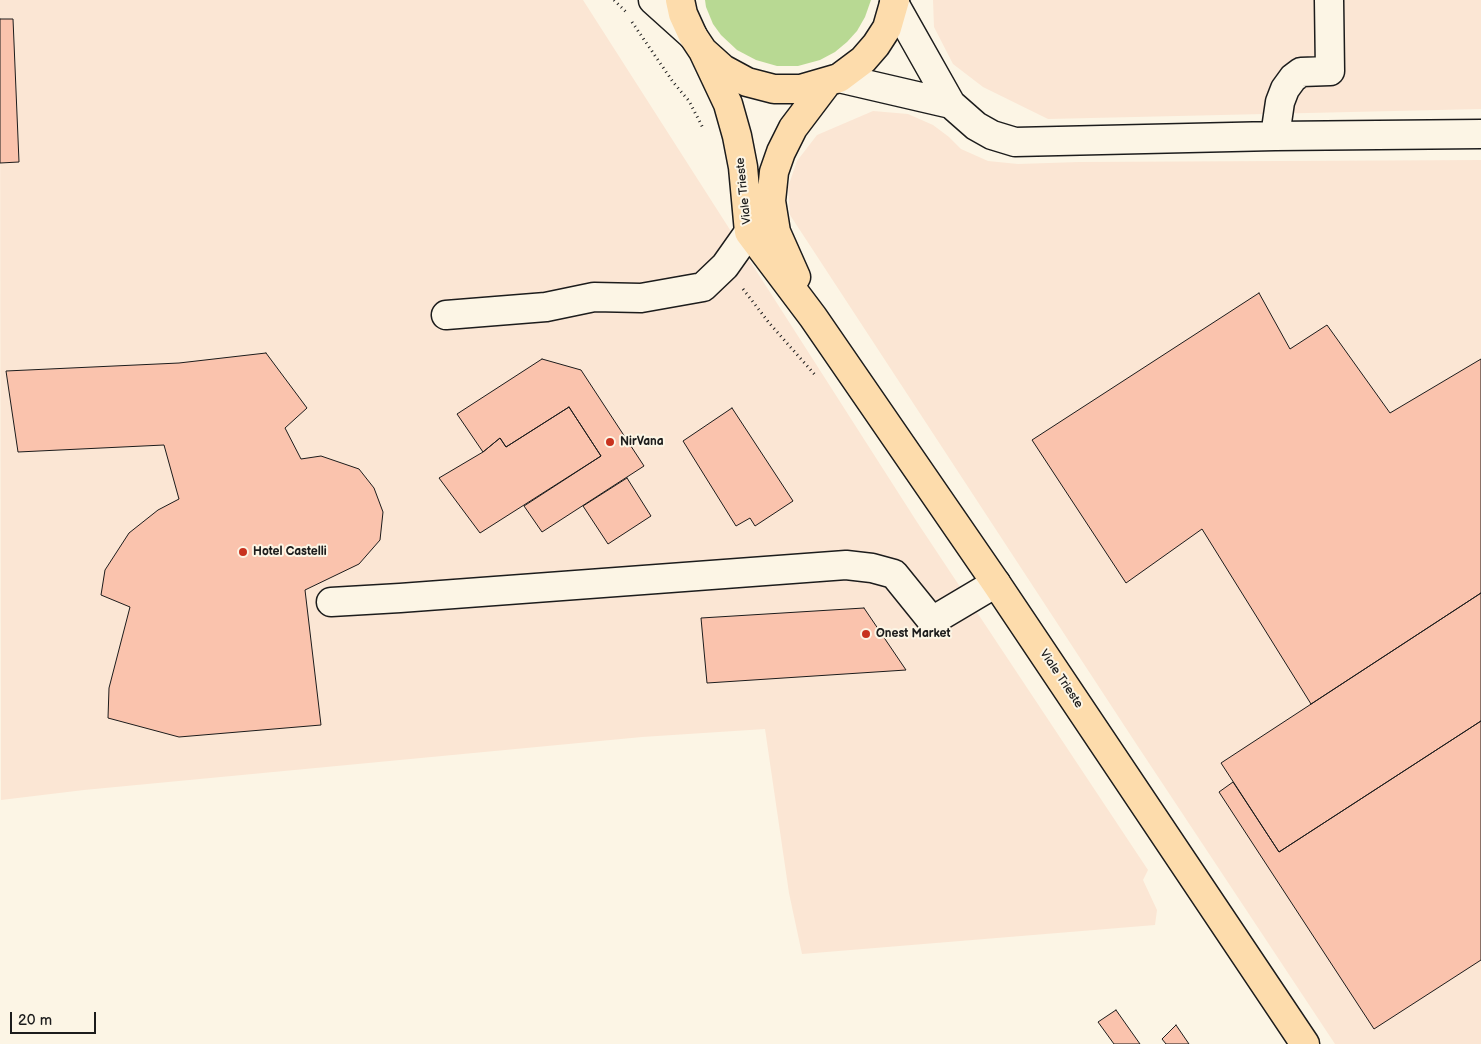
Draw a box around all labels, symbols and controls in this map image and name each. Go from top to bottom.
street label: Viale Trieste [733,157,755,225]
place label: NirVana [620,435,664,449]
marker: NirVana [604,436,616,448]
place label: Hotel Castelli [253,545,327,559]
marker: Hotel Castelli [237,546,249,558]
place label: Onest Market [876,627,951,641]
marker: Onest Market [860,628,872,640]
street label: Viale Trieste [1036,647,1086,711]
scale bar [12,1002,99,1034]
text: 20 m [18,1011,52,1030]

